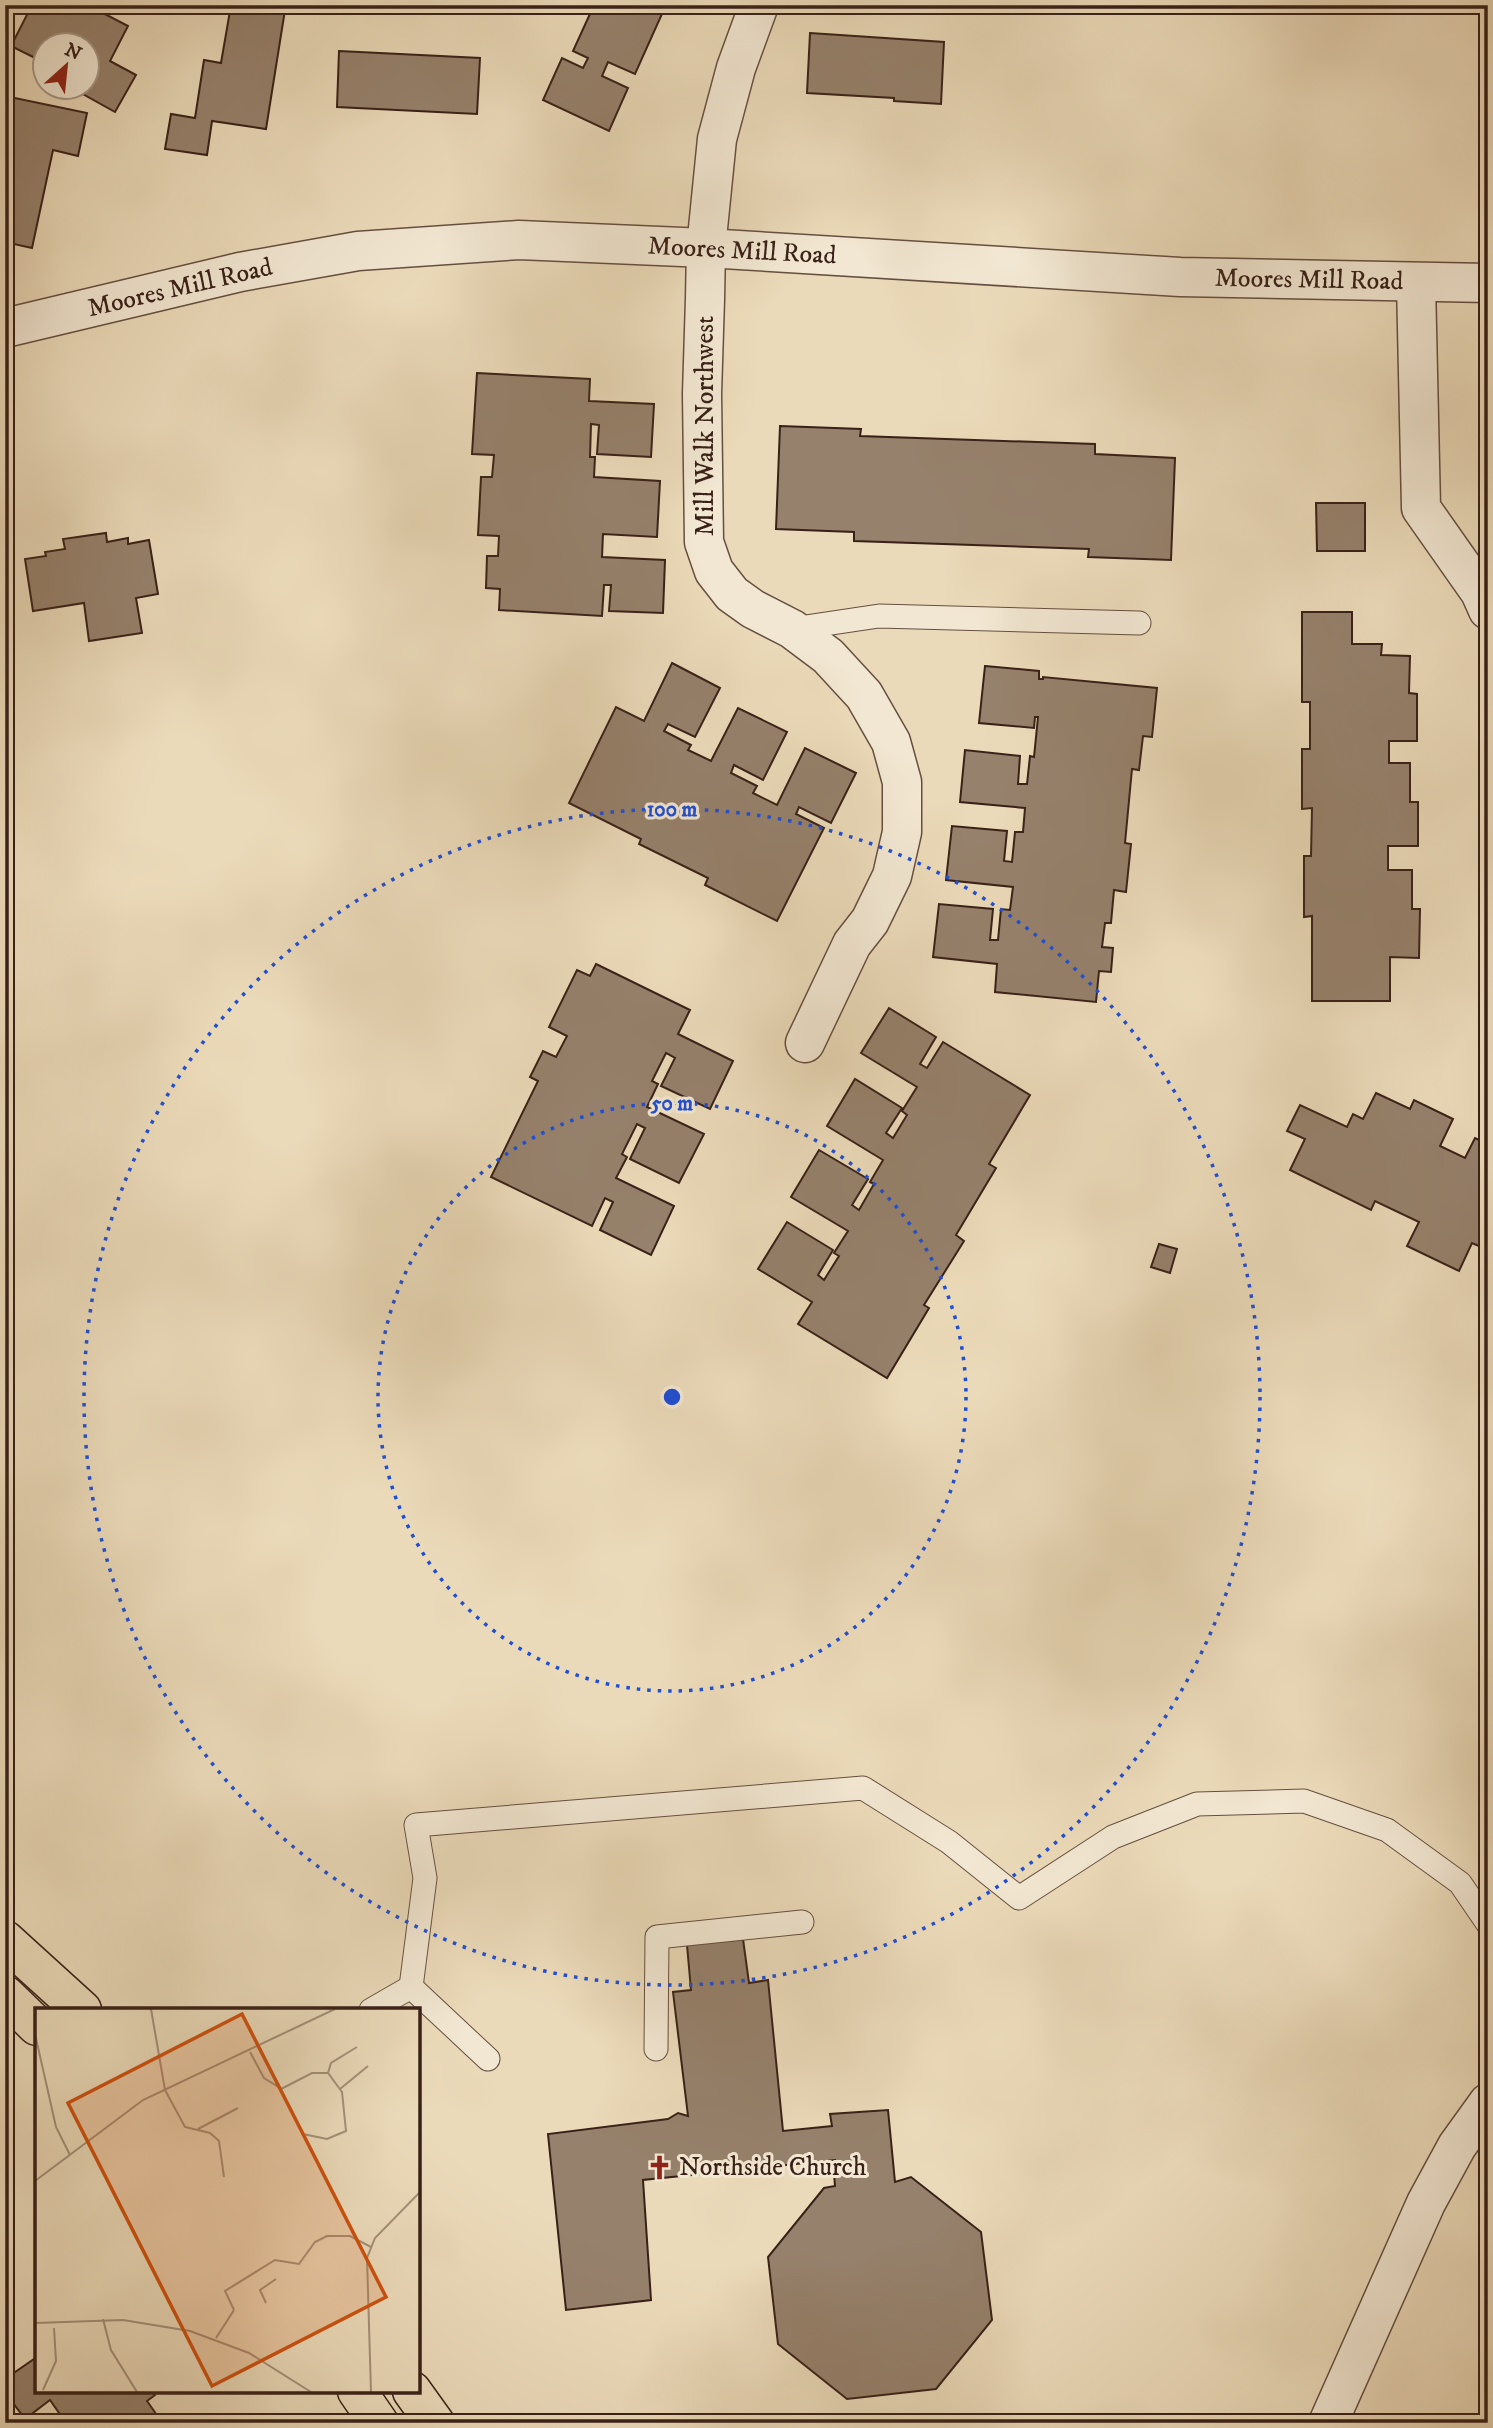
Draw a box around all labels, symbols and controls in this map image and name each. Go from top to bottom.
north arrow [32,32,102,102]
text: N [61,38,86,66]
street label: Moores Mill Road [647,230,837,272]
street label: Moores Mill Road [84,251,276,325]
street label: Moores Mill Road [1214,262,1404,298]
street label: Mill Walk Northwest [689,316,722,536]
text: 100 m [647,797,697,823]
text: 50 m [650,1091,693,1117]
centre of rings [660,1385,684,1409]
inset map [35,2008,420,2393]
place label: Northside Church [679,2151,867,2184]
church icon: Northside Church [645,2153,673,2181]

